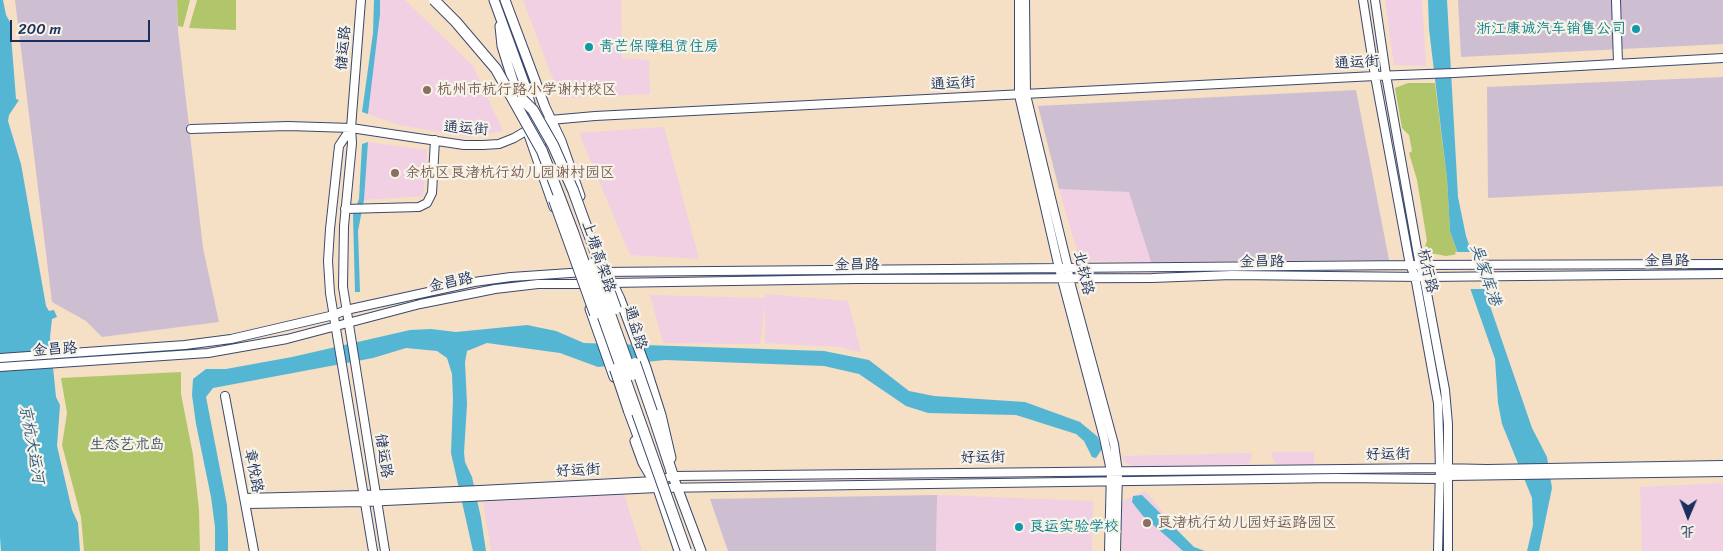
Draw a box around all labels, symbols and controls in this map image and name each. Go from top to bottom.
scale bar [12,10,152,42]
text: 200 m [18,16,61,42]
place label: 浙江康诚汽车销售公司 [1476,20,1626,38]
marker: 浙江康诚汽车销售公司 [1630,23,1642,35]
street label: 储运路 [333,25,355,71]
place label: 青芒保障租赁住房 [599,38,719,56]
marker: 青芒保障租赁住房 [583,41,595,53]
street label: 通运街 [1334,53,1380,73]
street label: 通运街 [930,74,976,94]
place label: 杭州市杭行路小学谢村校区 [437,81,617,99]
marker: 杭州市杭行路小学谢村校区 [421,84,433,96]
street label: 通运街 [443,118,489,140]
place label: 余杭区良渚杭行幼儿园谢村园区 [405,164,615,182]
marker: 余杭区良渚杭行幼儿园谢村园区 [389,167,401,179]
street label: 上塘高架路 [577,219,619,295]
water label: 吴家库港 [1466,242,1504,308]
street label: 杭行路 [1413,247,1441,295]
street label: 北软路 [1069,249,1097,297]
street label: 金昌路 [1645,252,1689,270]
street label: 金昌路 [1240,253,1284,271]
street label: 金昌路 [835,256,879,274]
street label: 金昌路 [427,270,475,296]
street label: 通益路 [620,304,650,352]
street label: 金昌路 [32,339,78,361]
water label: 京杭大运河 [15,403,47,485]
street label: 储运路 [371,432,395,480]
park label: 生态艺术岛 [90,436,164,454]
street label: 好运街 [1365,446,1411,464]
street label: 章悦路 [240,447,266,495]
street label: 好运街 [960,449,1006,467]
street label: 好运街 [555,461,601,481]
north arrow [1663,491,1713,541]
place label: 良渚杭行幼儿园好运路园区 [1157,514,1337,532]
marker: 良渚杭行幼儿园好运路园区 [1141,517,1153,529]
place label: 良运实验学校 [1029,518,1119,536]
text: 北 [1681,519,1695,544]
marker: 良运实验学校 [1013,521,1025,533]

